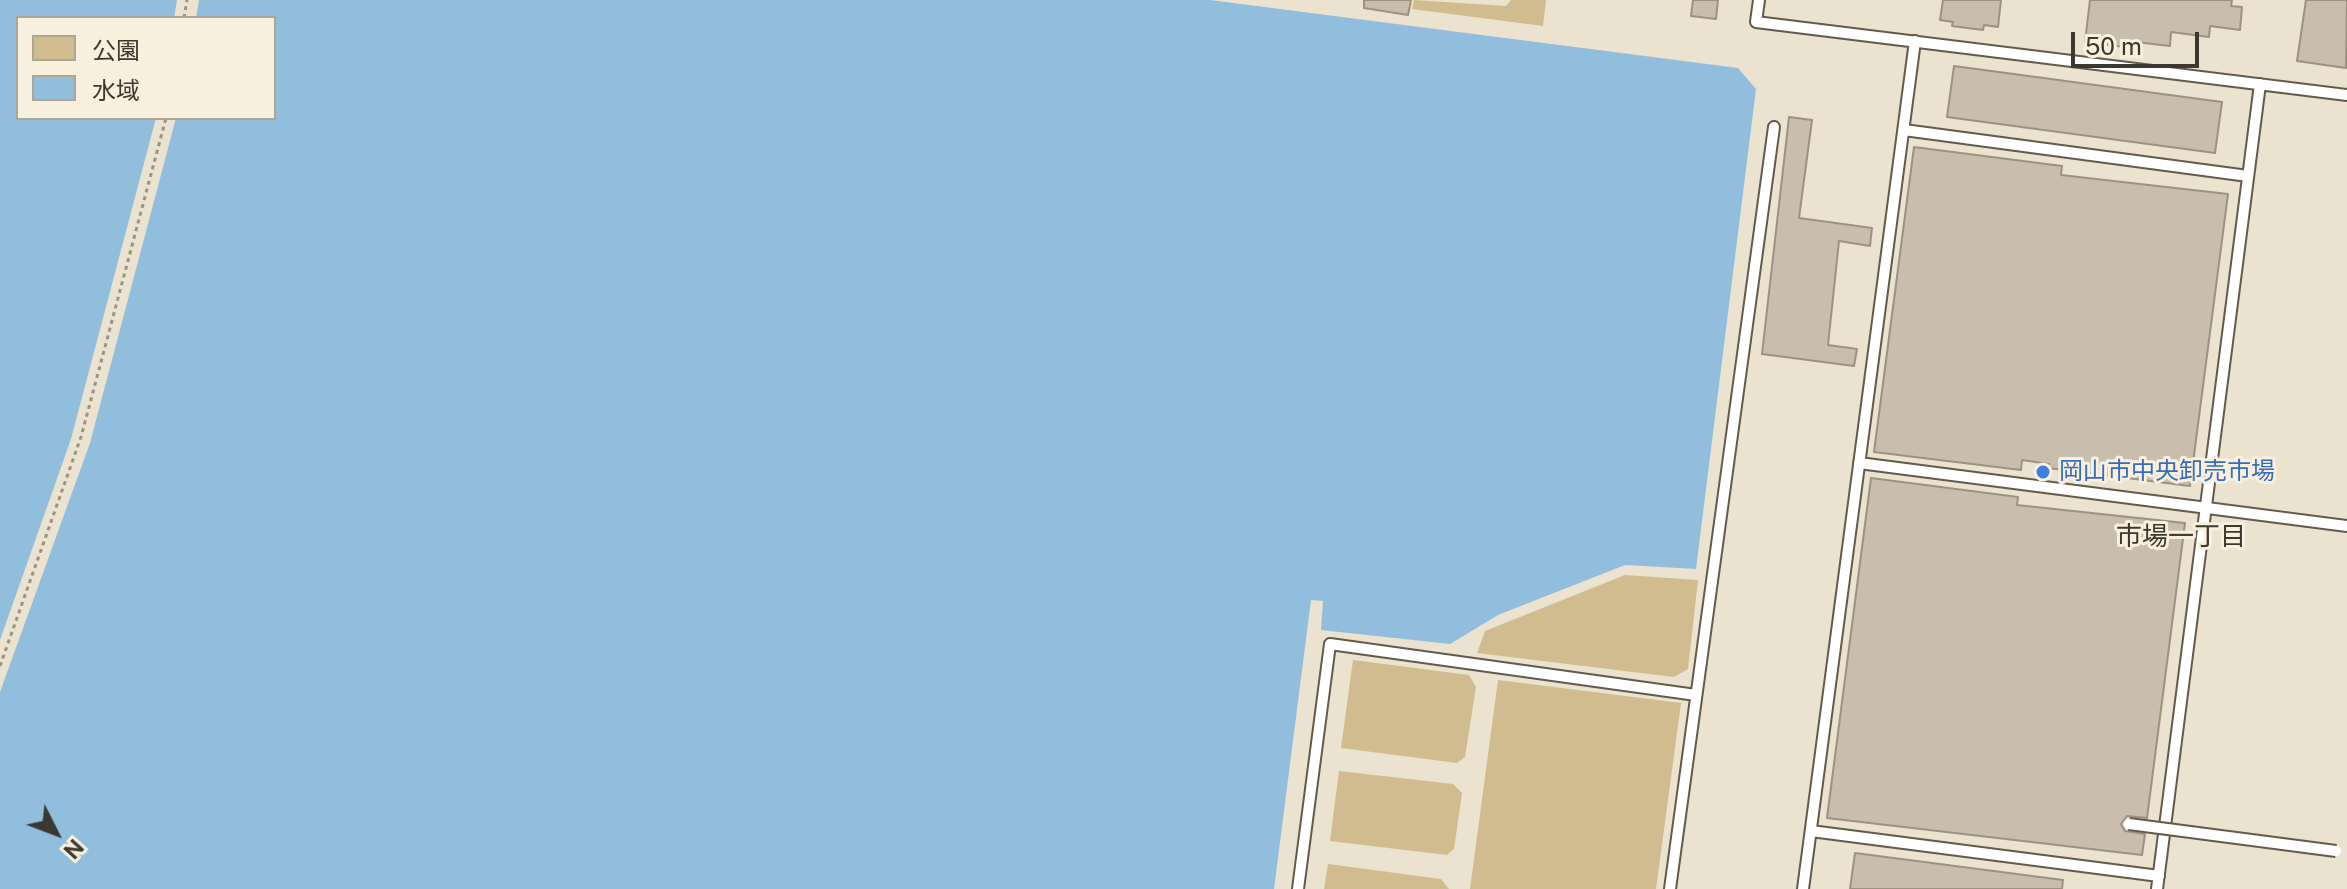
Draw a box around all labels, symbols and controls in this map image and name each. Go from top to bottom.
legend [16,16,276,120]
scale bar [2075,16,2203,66]
text: 50 m [2085,32,2142,60]
text: 公園 [92,36,140,64]
text: 水域 [92,76,140,104]
place label: 岡山市中央卸売市場 [2059,458,2275,486]
marker: 岡山市中央卸売市場 [2034,463,2052,481]
district label: 市場一丁目 [2116,521,2246,553]
north arrow [16,793,96,873]
text: N [58,834,89,864]

